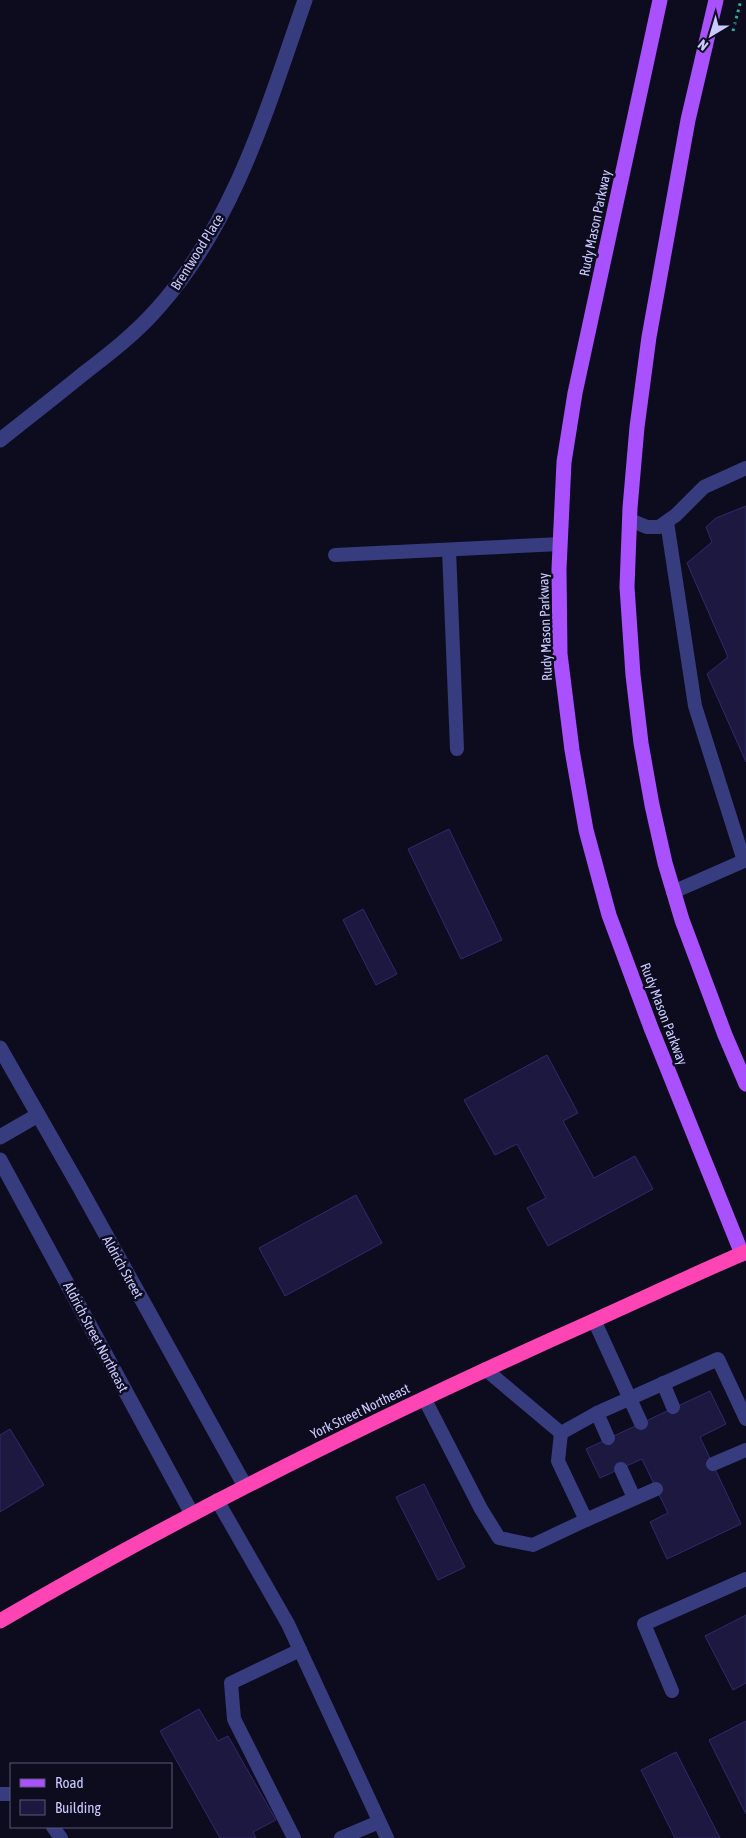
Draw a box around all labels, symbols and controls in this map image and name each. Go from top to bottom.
north arrow [686,10,736,60]
text: N [695,36,711,54]
street label: Rudy Mason Parkway [576,168,614,278]
street label: Brentwood Place [167,211,227,293]
street label: Rudy Mason Parkway [535,572,555,681]
street label: Rudy Mason Parkway [637,961,691,1068]
street label: Aldrich Street [99,1233,147,1301]
street label: Aldrich Street Northeast [60,1279,132,1395]
street label: York Street Northeast [308,1380,412,1442]
legend [10,1763,172,1828]
text: Road [55,1774,84,1791]
text: Building [55,1799,101,1816]

